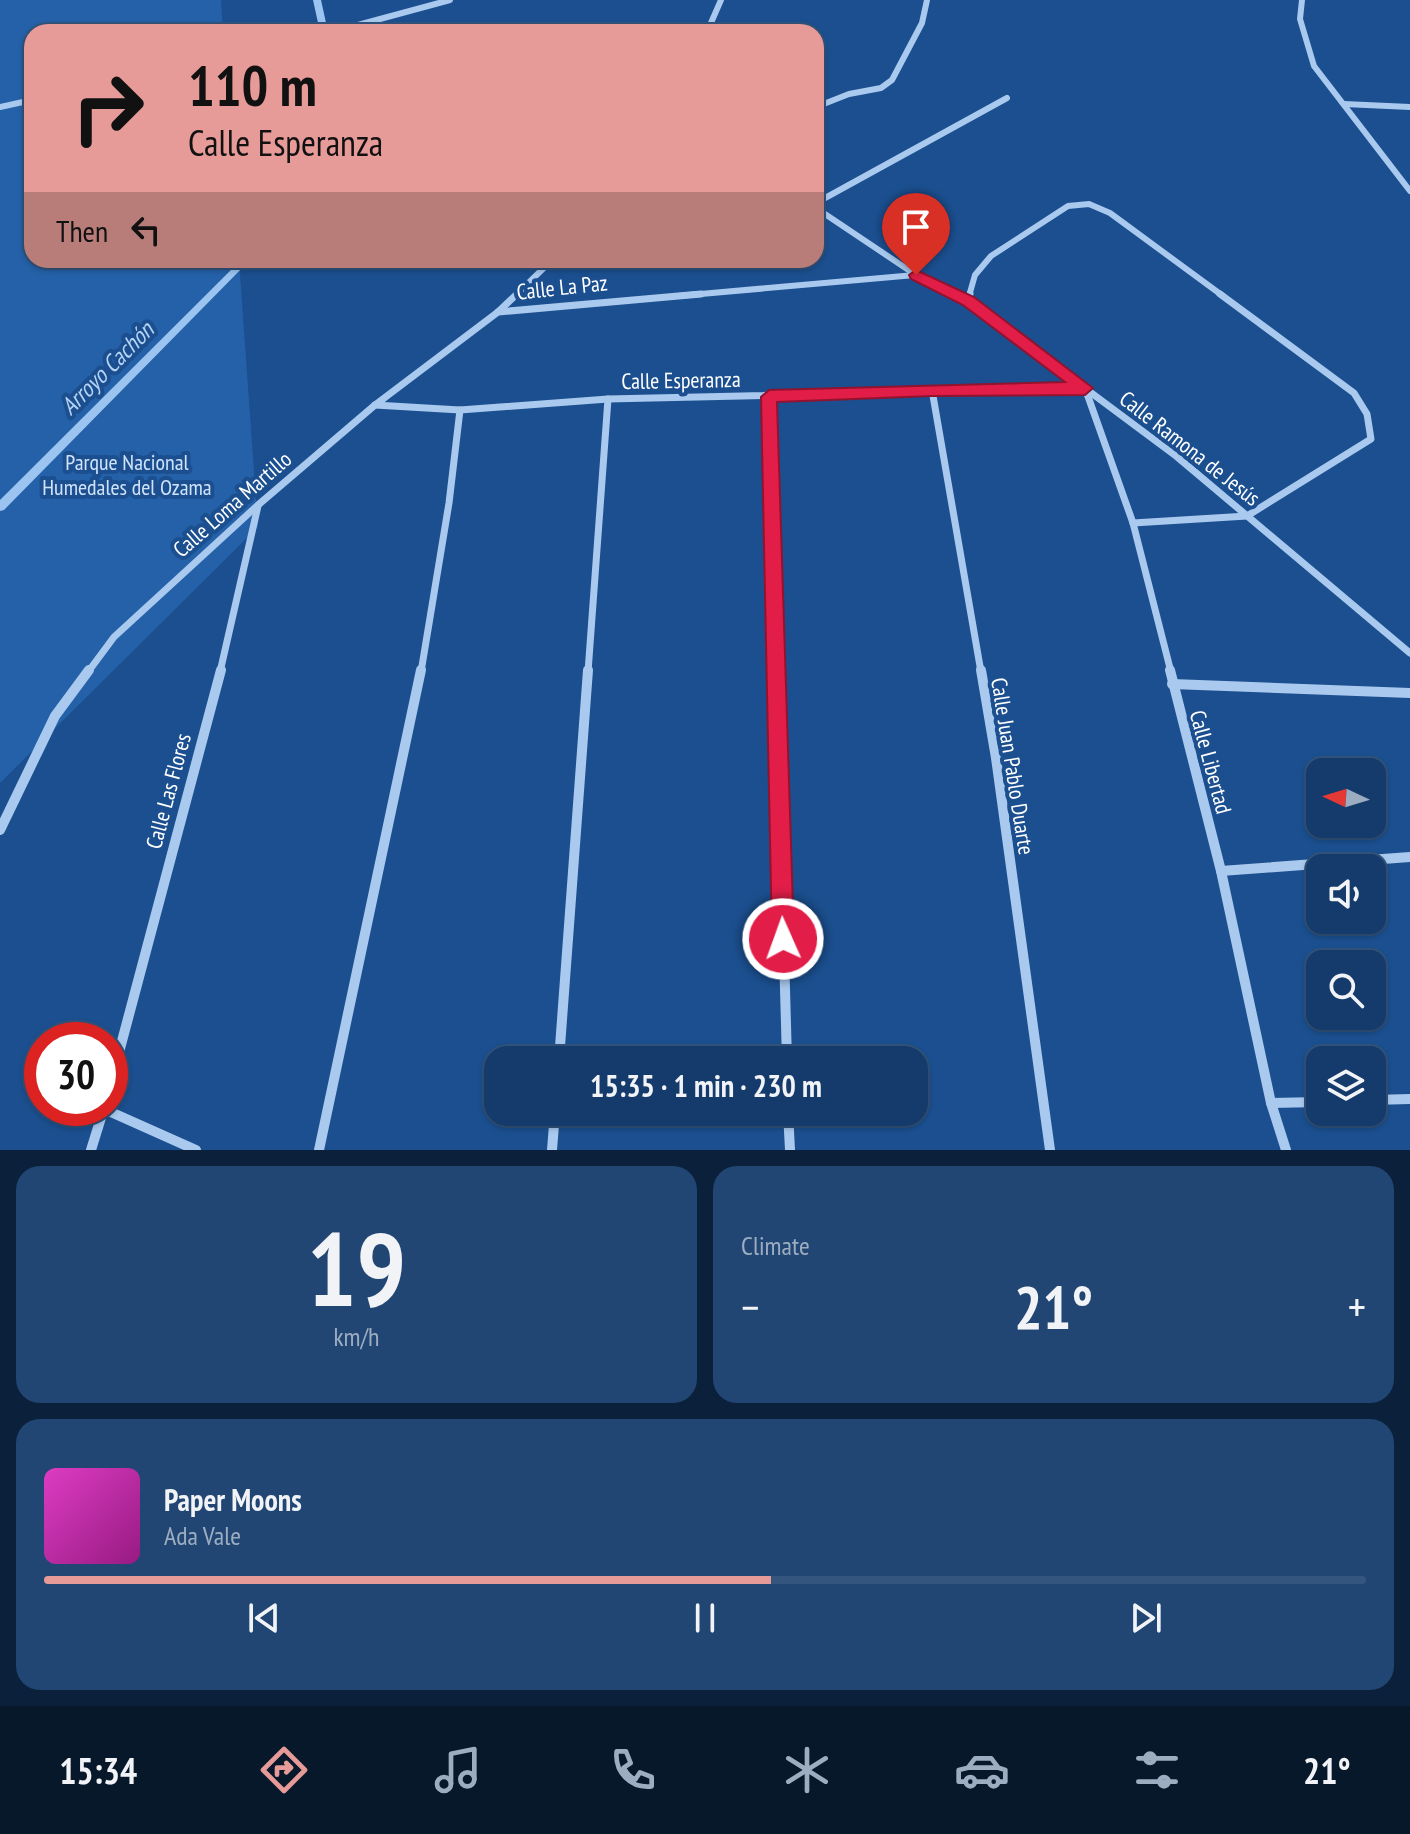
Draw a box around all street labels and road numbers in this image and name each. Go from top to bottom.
street label: Calle La Paz [515,268,609,306]
street label: Calle Esperanza [621,365,741,395]
street label: Calle Ramona de Jesús [1114,384,1266,512]
street label: Calle Loma Martillo [167,445,297,563]
street label: Calle Juan Pablo Duarte [985,675,1041,857]
street label: Calle Libertad [1184,707,1238,817]
street label: Calle Las Flores [139,730,197,852]

